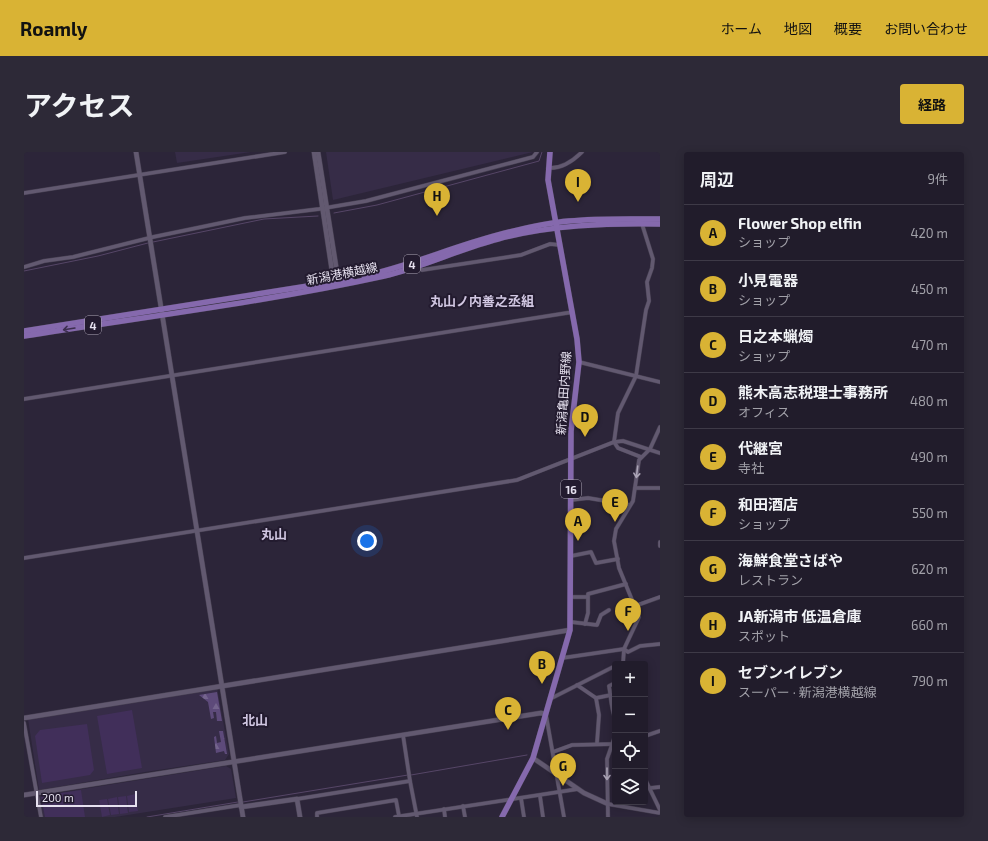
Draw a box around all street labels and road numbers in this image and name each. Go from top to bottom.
road number: 4 [404,255,420,273]
street label: 新潟港横越線 [305,259,379,287]
road number: 4 [85,316,101,334]
street label: 新潟亀田内野線 [553,351,573,435]
road number: 16 [561,480,581,498]

